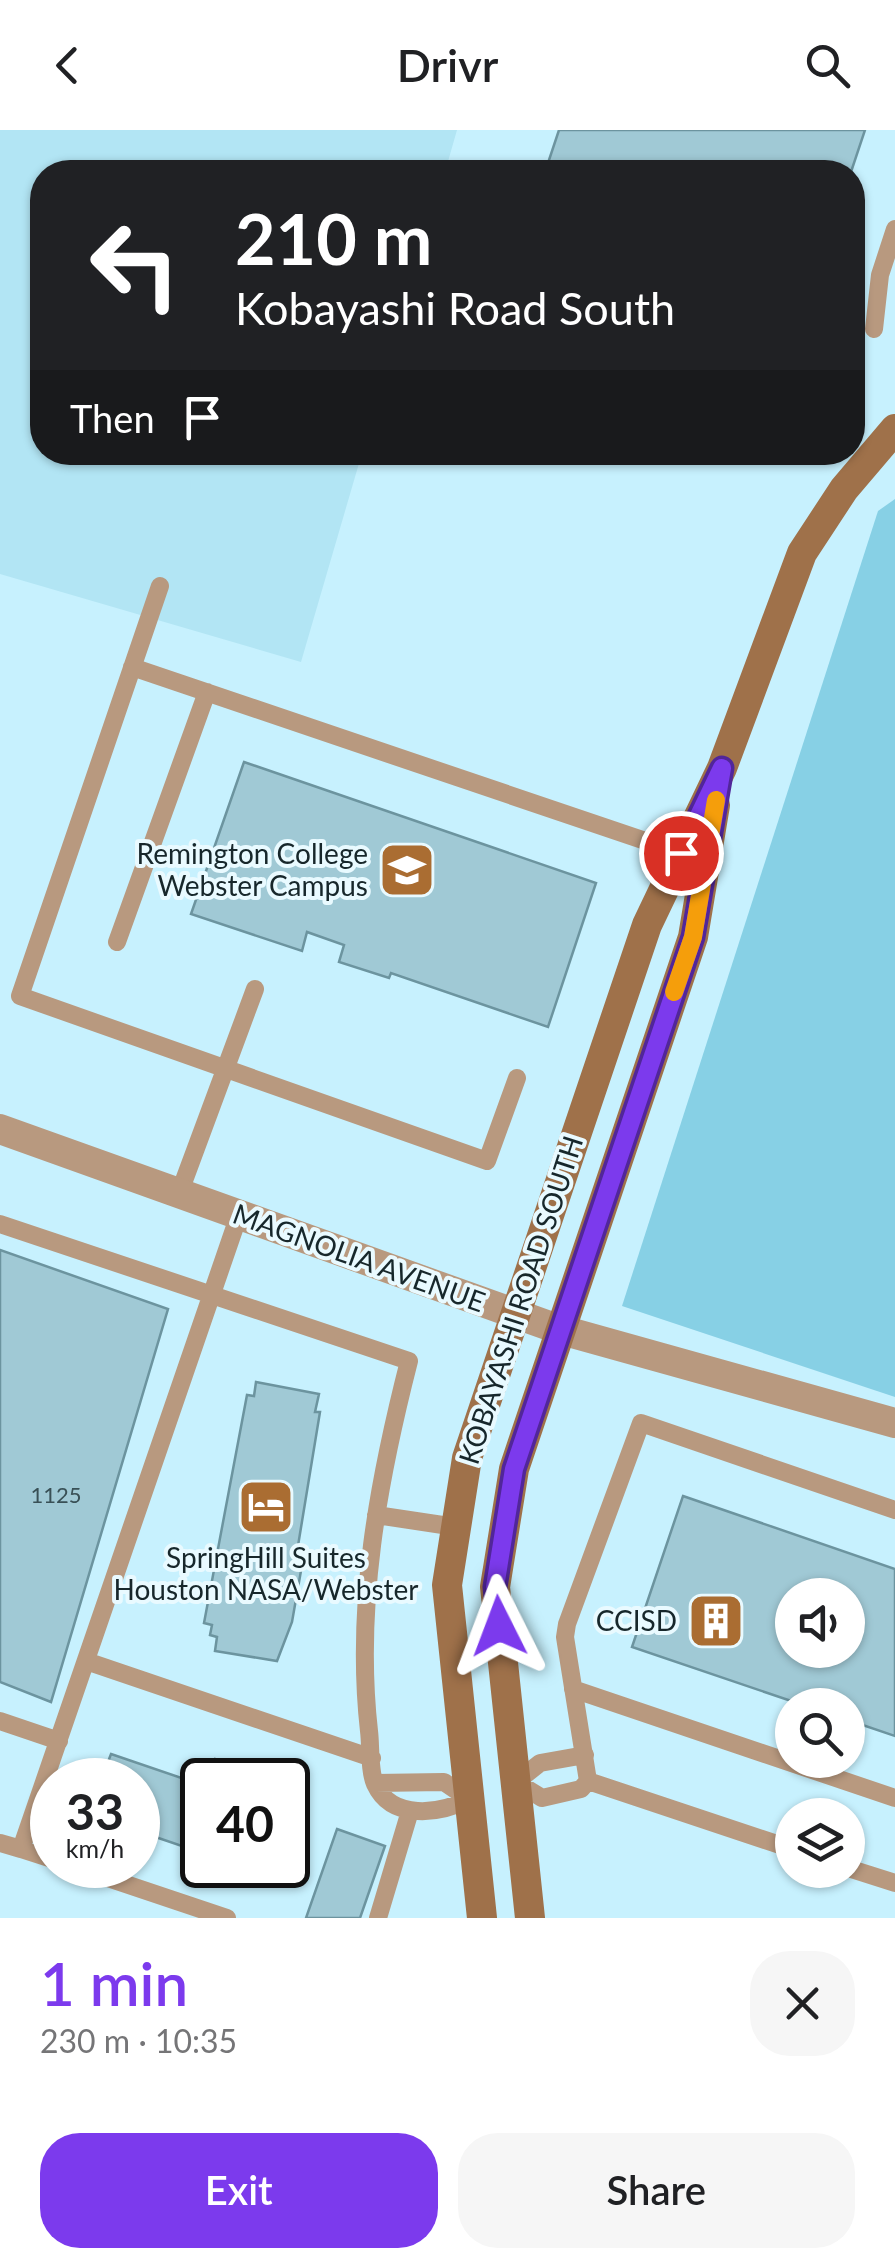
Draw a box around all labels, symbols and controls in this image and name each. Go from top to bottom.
icon: back [40,38,95,93]
text: Drivr [397,38,498,92]
icon: search [800,38,855,93]
text: 210 m [235,196,432,280]
icon: left [70,200,200,330]
text: Kobayashi Road South [235,281,675,335]
icon: arrive [175,390,230,445]
text: Then [70,395,155,441]
pin [639,811,724,896]
icon: arrive [654,826,709,881]
place label: Remington College Webster Campus [137,836,368,902]
school or university icon: Remington College Webster Campus [377,840,437,900]
street label: KOBAYASHI ROAD SOUTH [451,1131,589,1468]
street label: MAGNOLIA AVENUE [229,1196,490,1318]
hotel icon: SpringHill Suites Houston NASA/Webster [236,1477,296,1537]
house number: 1125 [30,1481,82,1508]
place label: SpringHill Suites Houston NASA/Webster [114,1540,418,1606]
position arrow [447,1574,551,1678]
map controls [775,1578,865,1888]
button: sound [775,1578,865,1668]
building icon: CCISD [686,1591,746,1651]
place label: CCISD [596,1603,677,1637]
button: search [775,1688,865,1778]
speed limit sign: 40 [180,1758,310,1888]
text: 33 [66,1781,124,1841]
button: layers [775,1798,865,1888]
text: km/h [66,1833,124,1863]
text: 1 min [40,1947,188,2019]
button: close [750,1951,855,2056]
text: 230 m · 10:35 [40,2021,237,2060]
button: Exit [40,2133,438,2248]
button: Share [458,2133,855,2248]

